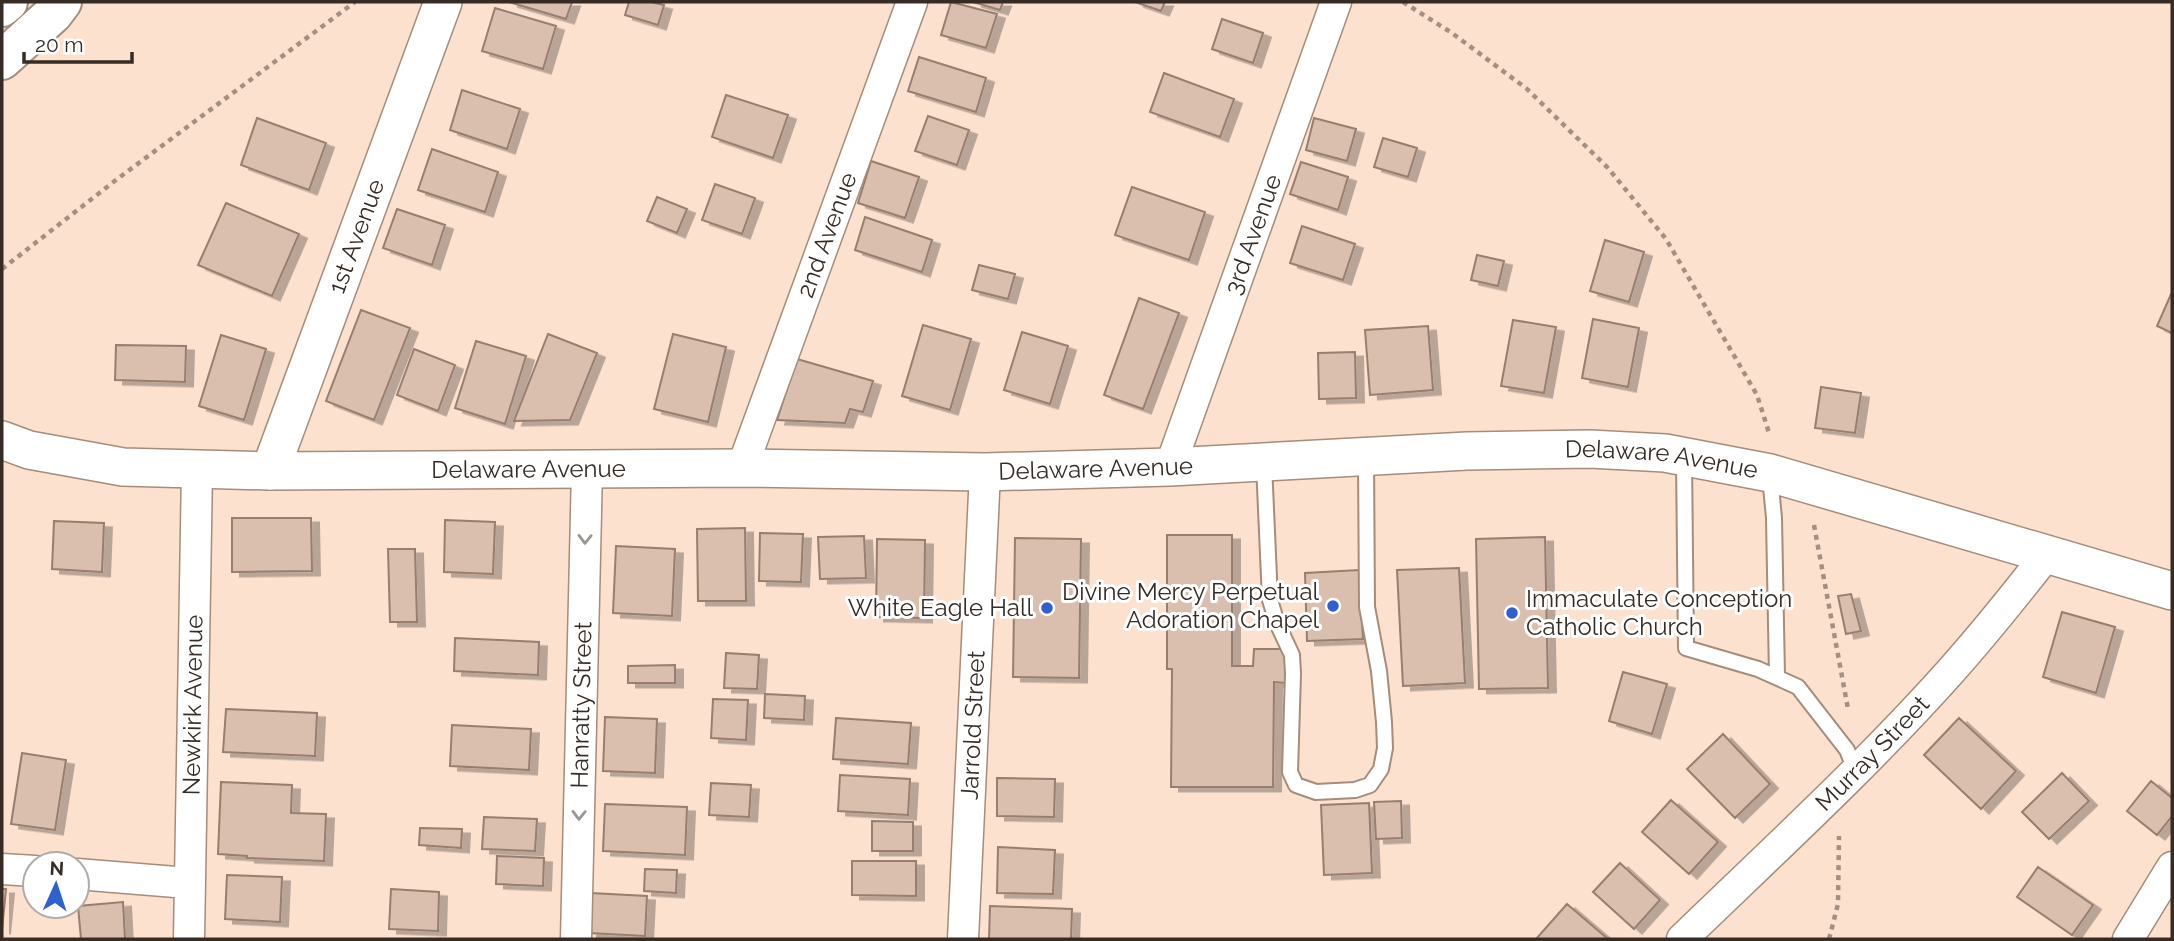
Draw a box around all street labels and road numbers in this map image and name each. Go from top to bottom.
street label: 2nd Avenue [790,168,863,301]
street label: 3rd Avenue [1218,170,1287,298]
street label: 1st Avenue [322,175,390,297]
street label: Delaware Avenue [1565,434,1760,484]
street label: Delaware Avenue [998,451,1194,486]
street label: Delaware Avenue [431,454,626,484]
street label: Newkirk Avenue [176,615,209,795]
street label: Hanratty Street [565,621,597,789]
street label: Jarrold Street [955,650,991,801]
street label: Murray Street [1809,689,1935,817]

